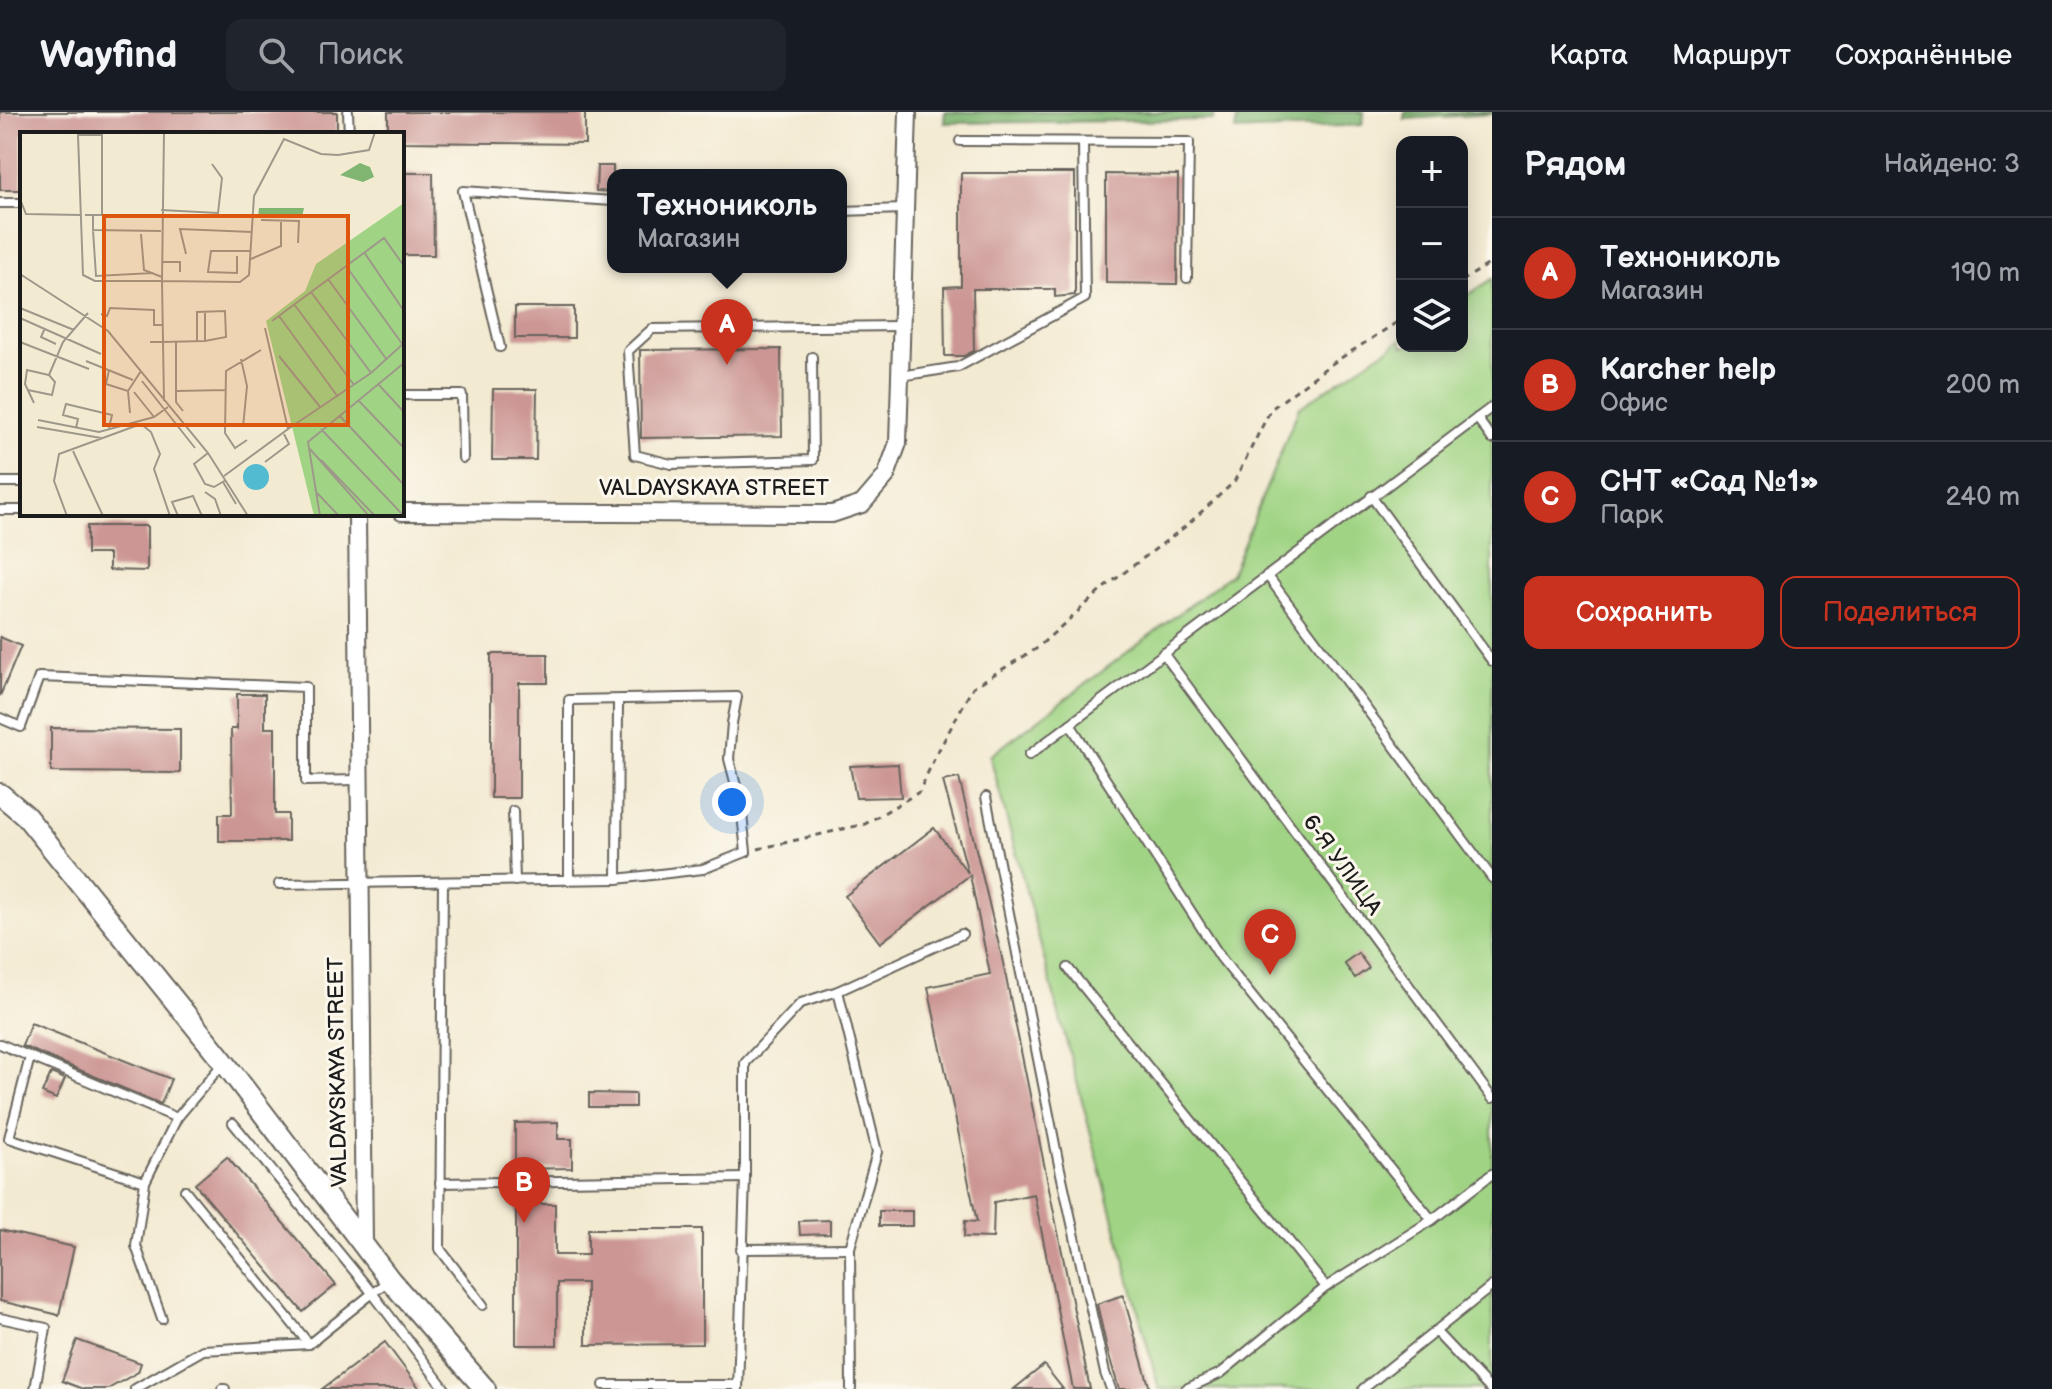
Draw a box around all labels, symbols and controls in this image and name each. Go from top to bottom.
search box [226,19,786,91]
text: Wayfind [40,33,178,78]
icon: search [254,33,298,77]
text: Поиск [318,37,403,73]
text: Карта [1549,39,1628,72]
text: Маршрут [1672,39,1791,72]
text: Сохранённые [1835,39,2012,72]
inset map [20,132,404,516]
map controls [1396,136,1468,352]
button: + [1396,136,1468,208]
text: Рядом [1524,144,1626,185]
text: Найдено: 3 [1884,149,2020,180]
popup [607,169,847,273]
text: Технониколь [637,188,817,224]
button: − [1396,208,1468,280]
text: Магазин [637,224,741,255]
text: Технониколь [1600,240,1780,276]
text: A [1542,258,1558,289]
text: 190 m [1951,258,2020,289]
text: Магазин [1600,276,1704,307]
button: layers [1396,280,1468,352]
pin: A [701,299,753,365]
text: Karcher help [1600,352,1776,388]
text: B [1541,370,1559,401]
text: 200 m [1946,370,2020,401]
text: Офис [1600,388,1668,419]
text: СНТ «Сад №1» [1600,464,1819,500]
street label: VALDAYSKAYA STREET [599,475,829,502]
text: C [1541,482,1559,513]
text: 240 m [1945,482,2020,513]
text: Парк [1600,500,1663,531]
button: Сохранить [1524,576,1764,649]
button: Поделиться [1780,576,2020,649]
your location [712,782,752,822]
street label: 6-Я УЛИЦА [1296,809,1388,921]
pin: C [1244,909,1296,975]
street label: VALDAYSKAYA STREET [322,957,354,1187]
pin: B [498,1157,550,1223]

